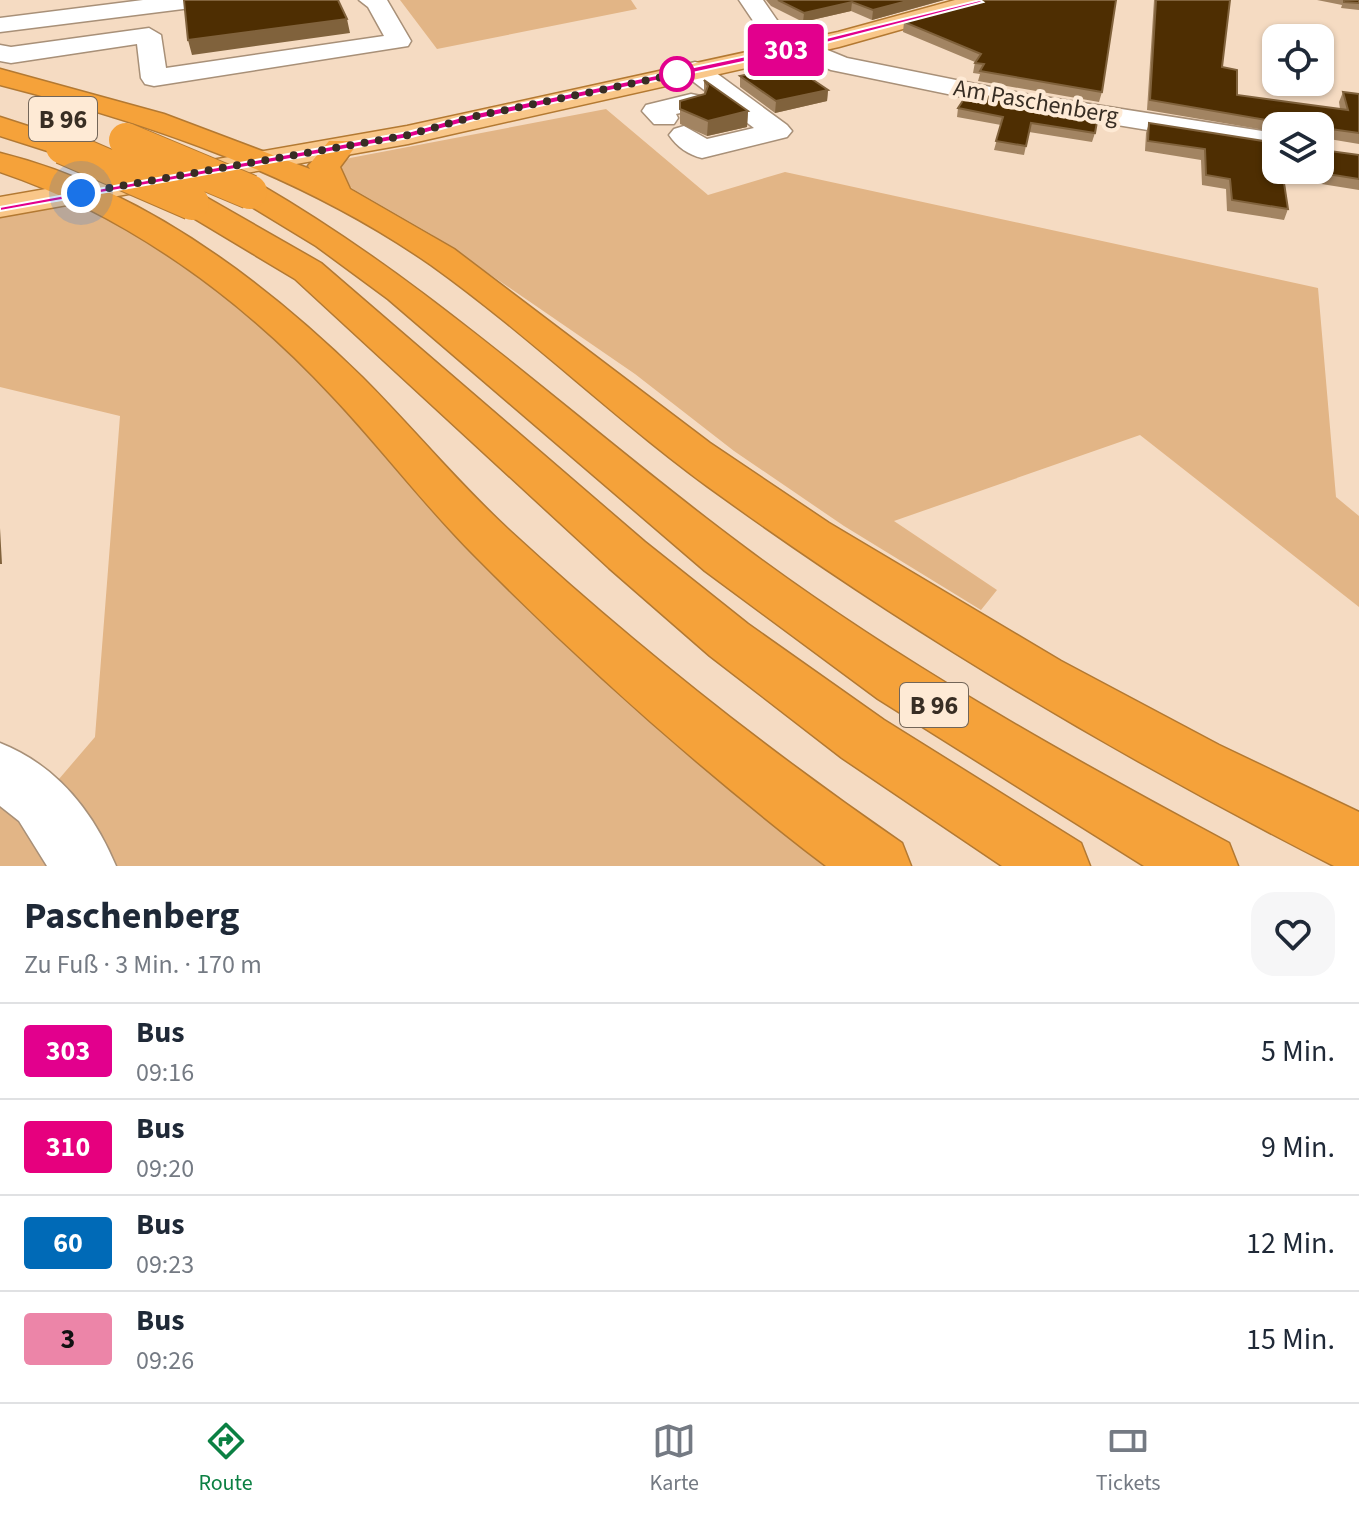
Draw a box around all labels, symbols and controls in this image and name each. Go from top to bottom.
line badge: 303 [740,24,832,76]
map controls [1262,24,1334,184]
button: locate [1262,24,1334,96]
text: 303 [764,30,808,70]
unlabelled marker [660,57,694,91]
street label: Am Paschenberg [951,70,1121,134]
road number: B 96 [29,97,97,141]
button: layers [1262,112,1334,184]
your location [61,173,101,213]
road number: B 96 [900,683,968,727]
text: Paschenberg [24,889,240,943]
button: heart [1251,892,1335,976]
text: Zu Fuß · 3 Min. · 170 m [24,946,262,983]
text: Bus [136,1011,184,1054]
text: 5 Min. [1261,1030,1335,1073]
text: 303 [46,1031,90,1071]
text: 09:16 [136,1054,194,1091]
text: Bus [136,1107,184,1150]
text: 9 Min. [1261,1126,1335,1169]
text: 310 [46,1127,90,1167]
text: 09:20 [136,1150,194,1187]
text: Bus [136,1203,184,1246]
text: 12 Min. [1246,1222,1335,1265]
text: 60 [53,1223,83,1263]
text: 09:23 [136,1246,194,1283]
text: Bus [136,1299,184,1342]
text: 15 Min. [1246,1318,1335,1361]
text: 3 [61,1319,75,1359]
text: 09:26 [136,1342,194,1379]
tab: Route [198,1419,253,1499]
tab: Karte [649,1419,699,1499]
tab: Tickets [1096,1419,1161,1499]

